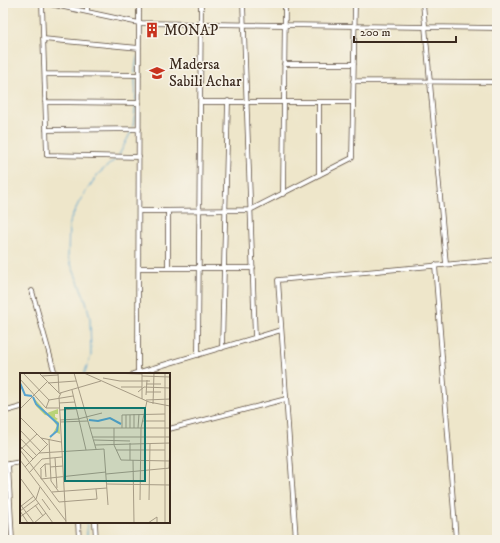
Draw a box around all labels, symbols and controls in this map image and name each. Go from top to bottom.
scale bar [354,18,456,44]
building icon: MONAP [143,21,161,39]
place label: MONAP [164,21,219,40]
text: 200 m [360,25,390,40]
place label: Madersa Sabili Achar [169,55,242,91]
school or university icon: Madersa Sabili Achar [148,64,166,82]
inset map [20,373,170,523]

